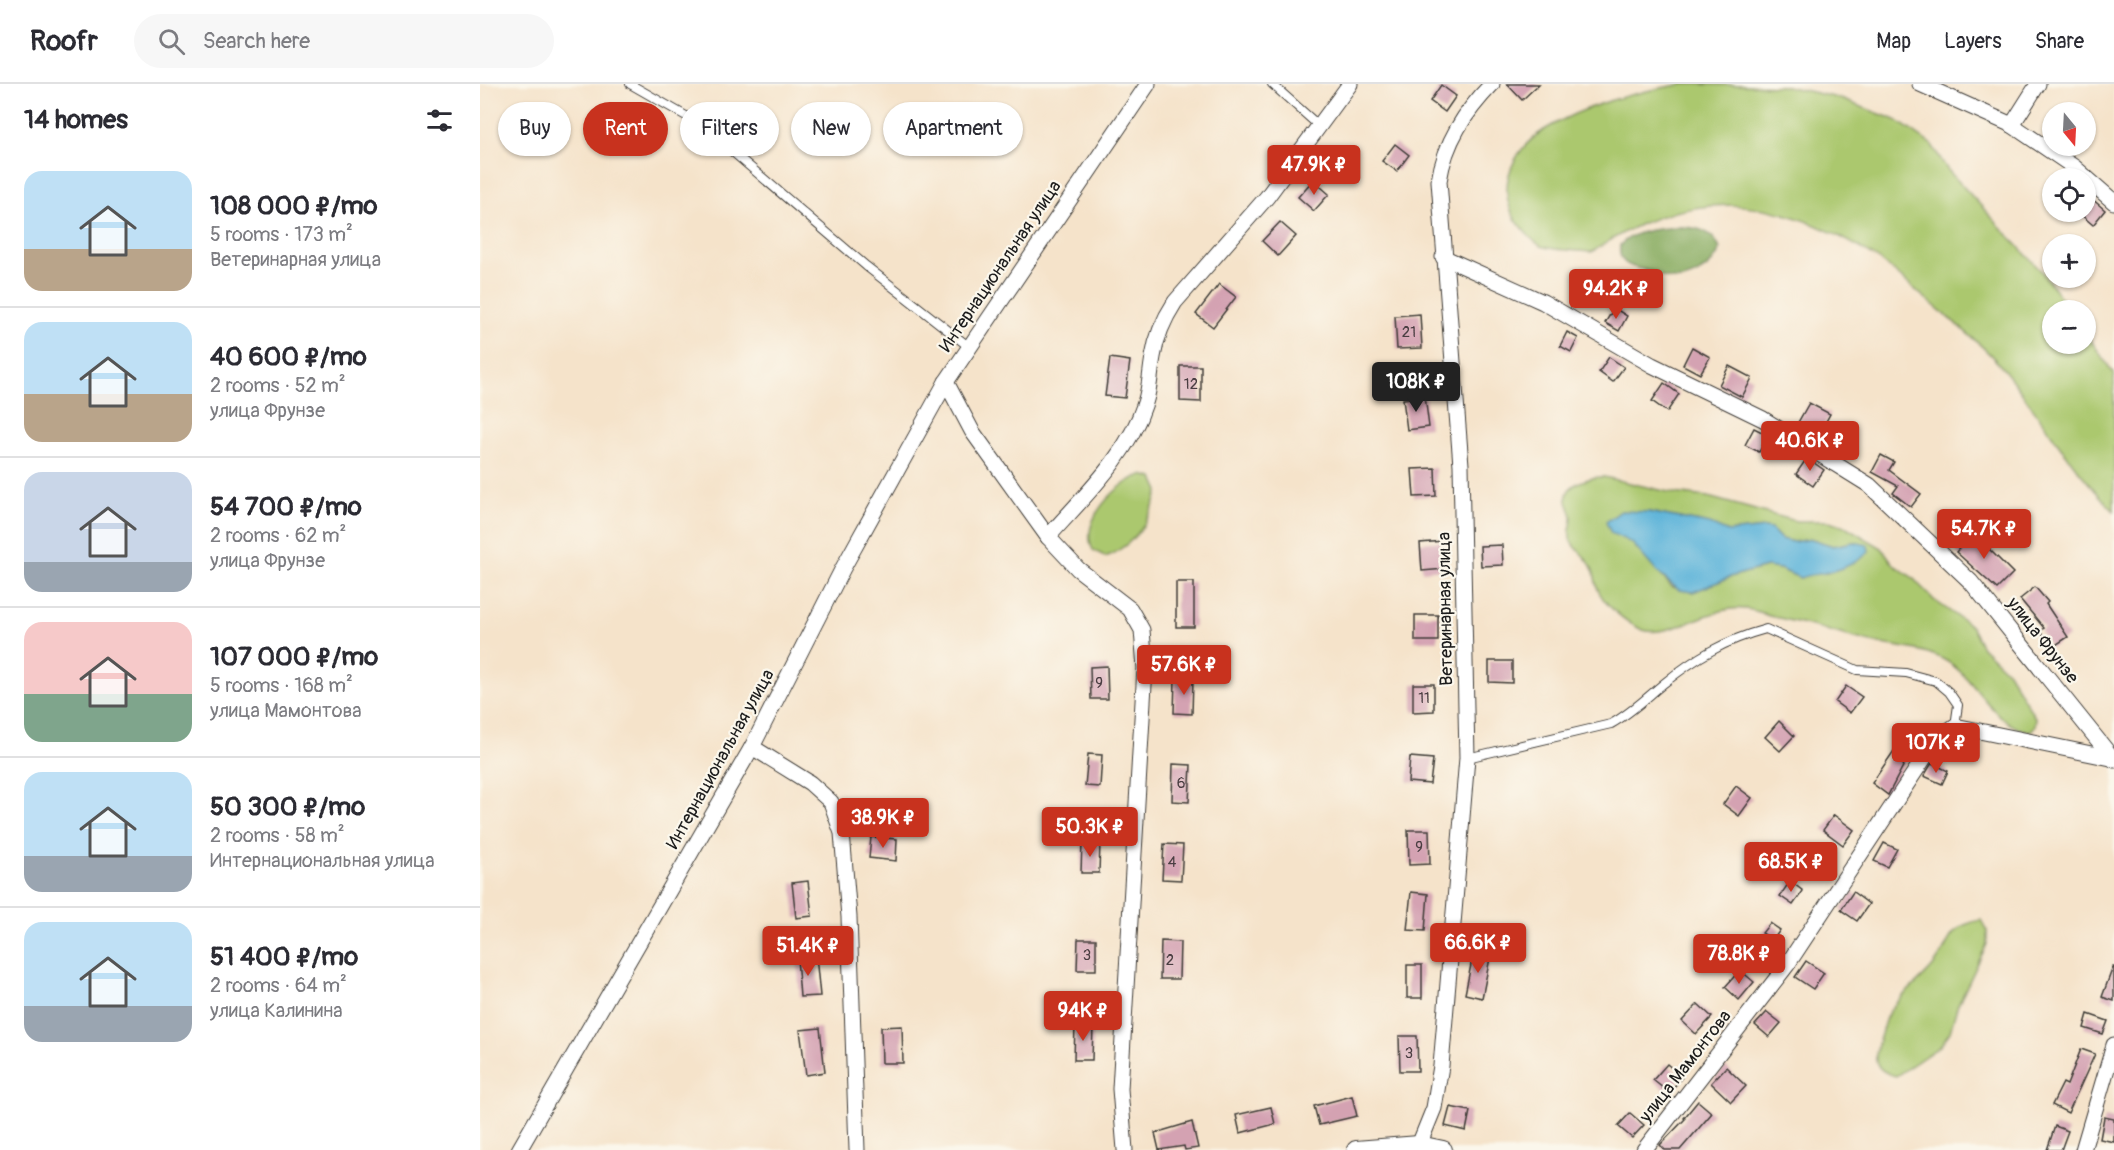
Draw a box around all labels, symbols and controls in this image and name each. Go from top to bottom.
search box [134,14,554,68]
text: Roofr [30,24,98,59]
icon: search [155,25,188,58]
text: Search here [203,27,310,55]
text: Map [1876,28,1911,55]
text: Layers [1944,28,2002,55]
text: Share [2035,28,2084,55]
chip: Buy [498,102,571,156]
chip: Rent [583,102,668,156]
chip: Filters [680,102,779,156]
chip: New [791,102,871,156]
chip: Apartment [883,102,1023,156]
north arrow [2042,102,2096,156]
map controls [2042,102,2096,354]
text: 14 homes [24,104,128,136]
icon: filters [423,104,456,137]
pin: 47.9K ₽ [1259,145,1369,196]
text: 47.9K ₽ [1281,152,1347,177]
button: locate [2042,168,2096,222]
street label: Интернациональная улица [934,176,1066,356]
text: 108 000 ₽/mo [210,190,378,222]
icon: home [72,195,144,267]
text: 5 rooms · 173 m² [210,222,353,247]
button: + [2042,234,2096,288]
text: Ветеринарная улица [210,247,381,272]
pin: 94.2K ₽ [1561,269,1671,320]
text: 94.2K ₽ [1583,276,1649,301]
button: − [2042,300,2096,354]
house number: 21 [1402,323,1416,342]
text: 40 600 ₽/mo [210,341,367,373]
icon: home [72,346,144,418]
pin: 108K ₽ [1367,362,1465,413]
text: 108K ₽ [1386,369,1446,394]
text: 2 rooms · 52 m² [210,373,346,398]
house number: 12 [1184,375,1198,394]
text: улица Фрунзе [210,398,325,423]
pin: 40.6K ₽ [1755,421,1865,472]
text: 40.6K ₽ [1775,428,1845,453]
text: 54 700 ₽/mo [210,491,362,523]
icon: home [72,496,144,568]
pin: 54.7K ₽ [1929,509,2039,560]
text: 54.7K ₽ [1951,516,2017,541]
text: 2 rooms · 62 m² [210,523,346,548]
street label: Ветеринарная улица [1433,532,1458,686]
text: улица Фрунзе [210,548,325,573]
street label: улица Фрунзе [2001,592,2084,688]
text: 107 000 ₽/mo [210,641,378,673]
pin: 57.6K ₽ [1129,645,1239,696]
icon: home [72,646,144,718]
text: 57.6K ₽ [1151,652,1217,677]
street label: Интернациональная улица [661,665,779,853]
text: 5 rooms · 168 m² [210,673,353,698]
house number: 9 [1095,674,1103,693]
house number: 11 [1418,689,1430,708]
text: улица Мамонтова [210,698,362,723]
pin: 107K ₽ [1887,723,1985,774]
text: 107K ₽ [1906,730,1966,755]
house number: 6 [1177,774,1185,793]
text: 50 300 ₽/mo [210,791,365,823]
icon: home [72,796,144,868]
pin: 38.9K ₽ [828,798,938,849]
text: 38.9K ₽ [851,805,915,830]
pin: 50.3K ₽ [1035,807,1145,858]
text: 50.3K ₽ [1056,814,1124,839]
text: 2 rooms · 58 m² [210,823,345,848]
house number: 9 [1415,838,1423,857]
pin: 68.5K ₽ [1736,842,1846,893]
text: Интернациональная улица [210,848,435,873]
text: 68.5K ₽ [1758,849,1824,874]
house number: 4 [1168,853,1177,872]
pin: 66.6K ₽ [1423,923,1533,974]
pin: 51.4K ₽ [753,926,863,977]
text: 66.6K ₽ [1444,930,1512,955]
text: 51.4K ₽ [776,933,840,958]
pin: 78.8K ₽ [1684,934,1794,985]
text: 51 400 ₽/mo [210,941,358,973]
text: 78.8K ₽ [1707,941,1771,966]
icon: home [72,946,144,1018]
house number: 3 [1083,946,1091,965]
house number: 2 [1166,951,1174,970]
text: 2 rooms · 64 m² [210,973,347,998]
pin: 94K ₽ [1041,991,1125,1042]
text: улица Калинина [210,998,343,1023]
text: 94K ₽ [1058,998,1108,1023]
street label: улица Мамонтова [1634,1005,1736,1128]
house number: 3 [1405,1044,1413,1063]

